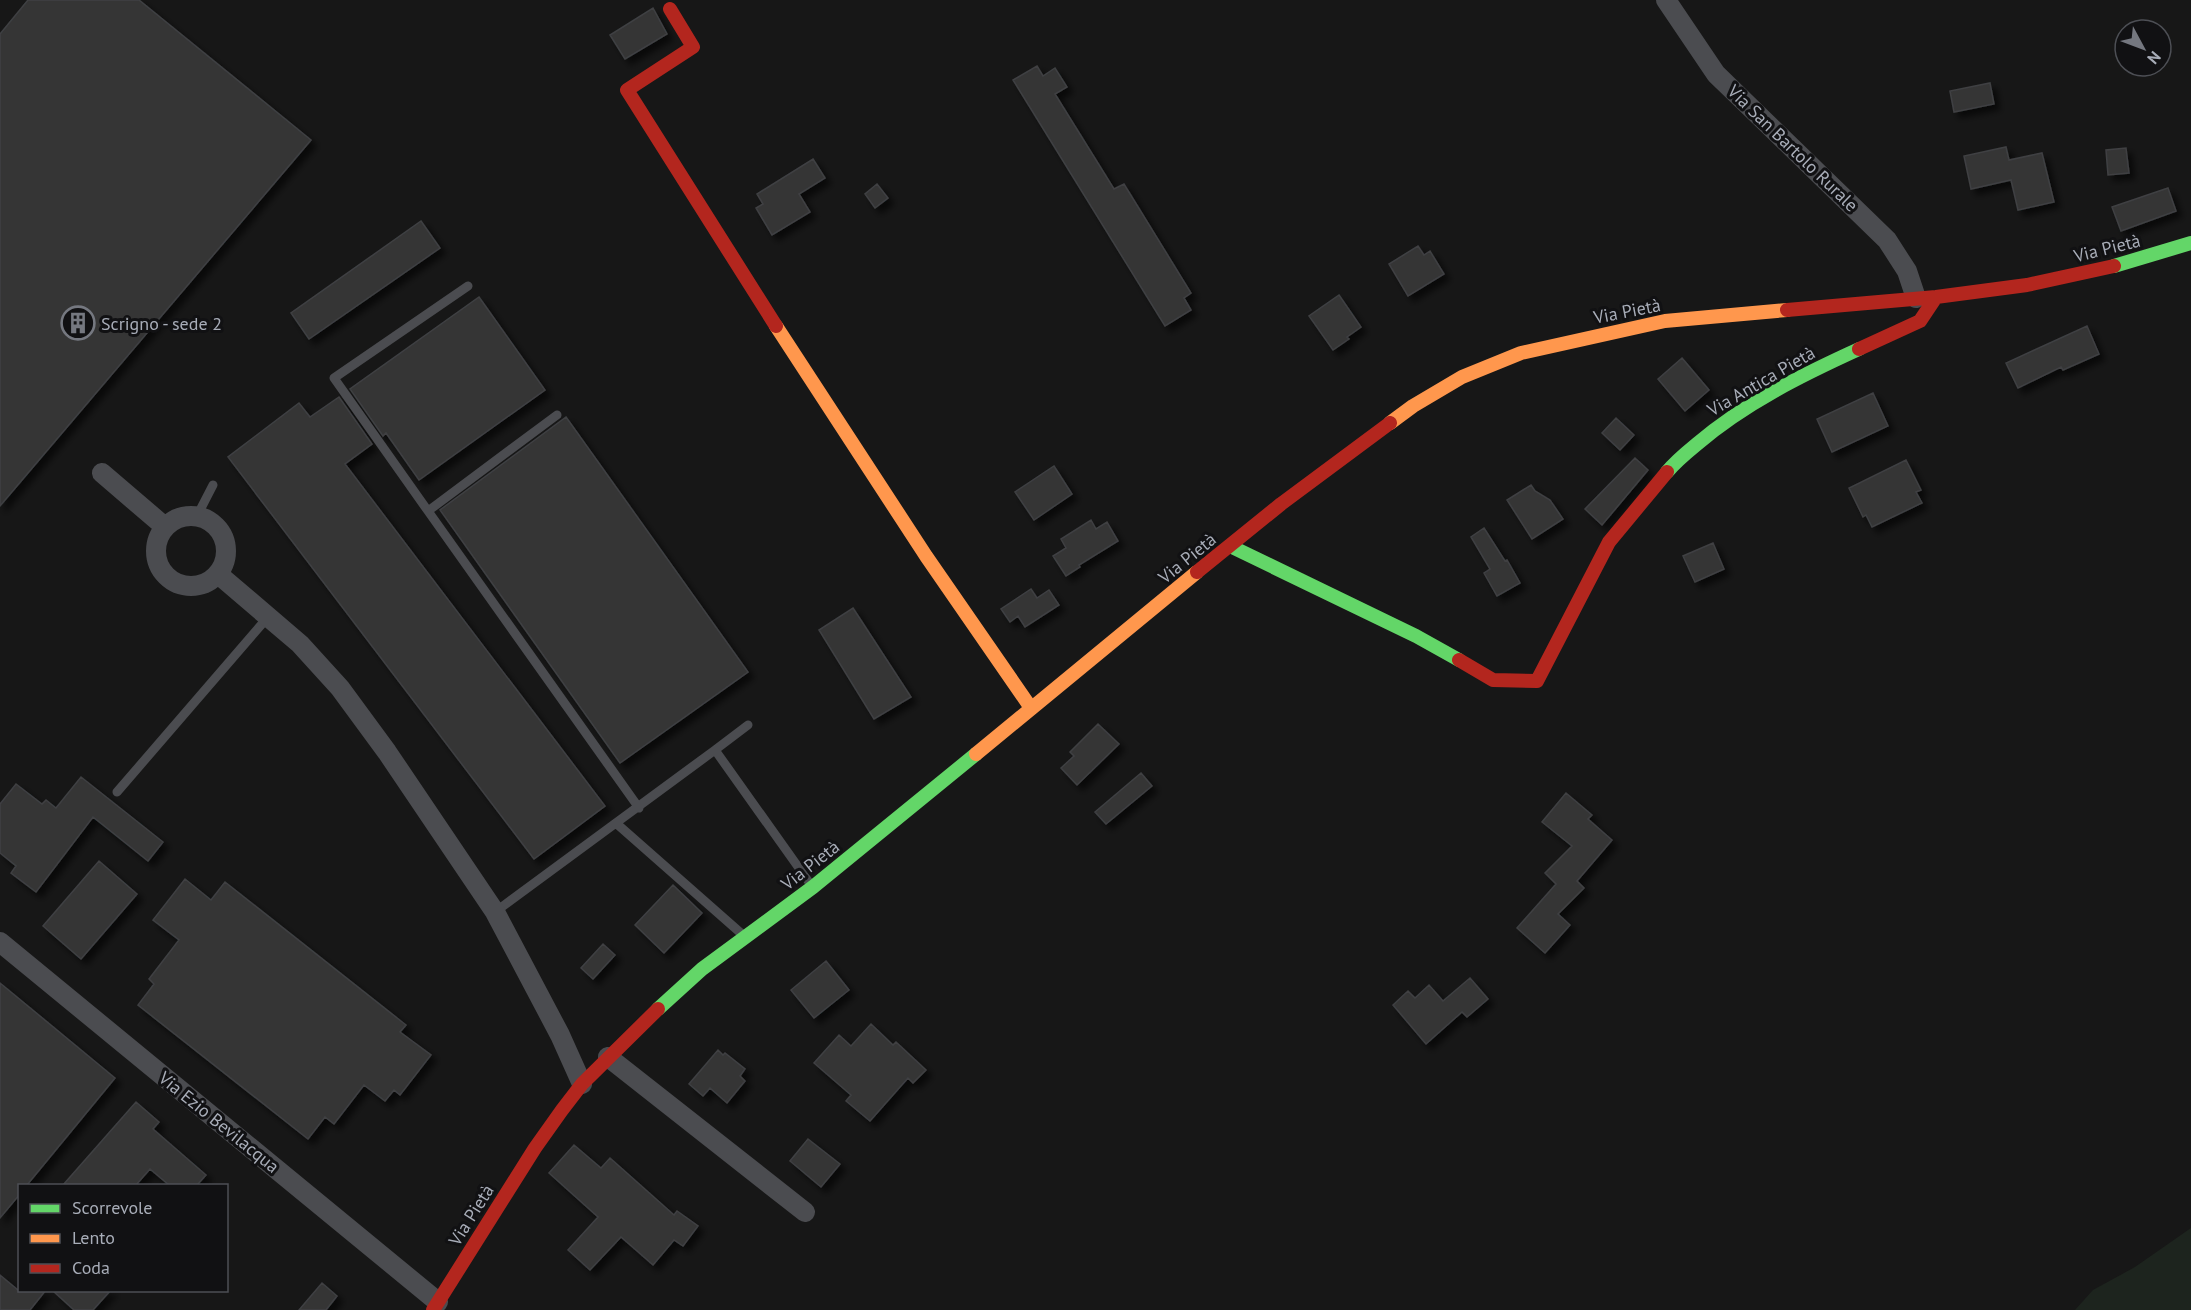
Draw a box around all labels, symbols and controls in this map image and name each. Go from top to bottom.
north arrow [2113,18,2173,78]
text: N [2143,47,2165,68]
street label: Via San Bartolo Rurale [1722,79,1863,216]
street label: Via Pietà [2070,229,2143,268]
street label: Via Pietà [1591,293,1662,329]
building icon: Scrigno - sede 2 [60,305,96,341]
place label: Scrigno - sede 2 [101,312,222,335]
street label: Via Antica Pietà [1702,341,1819,422]
street label: Via Pietà [1153,528,1221,589]
street label: Via Pietà [775,835,844,896]
street label: Via Ezio Bevilacqua [153,1066,284,1178]
street label: Via Pietà [443,1180,499,1251]
legend [18,1184,228,1292]
text: Scorrevole [72,1196,152,1219]
text: Lento [72,1226,115,1249]
text: Coda [72,1256,110,1279]

